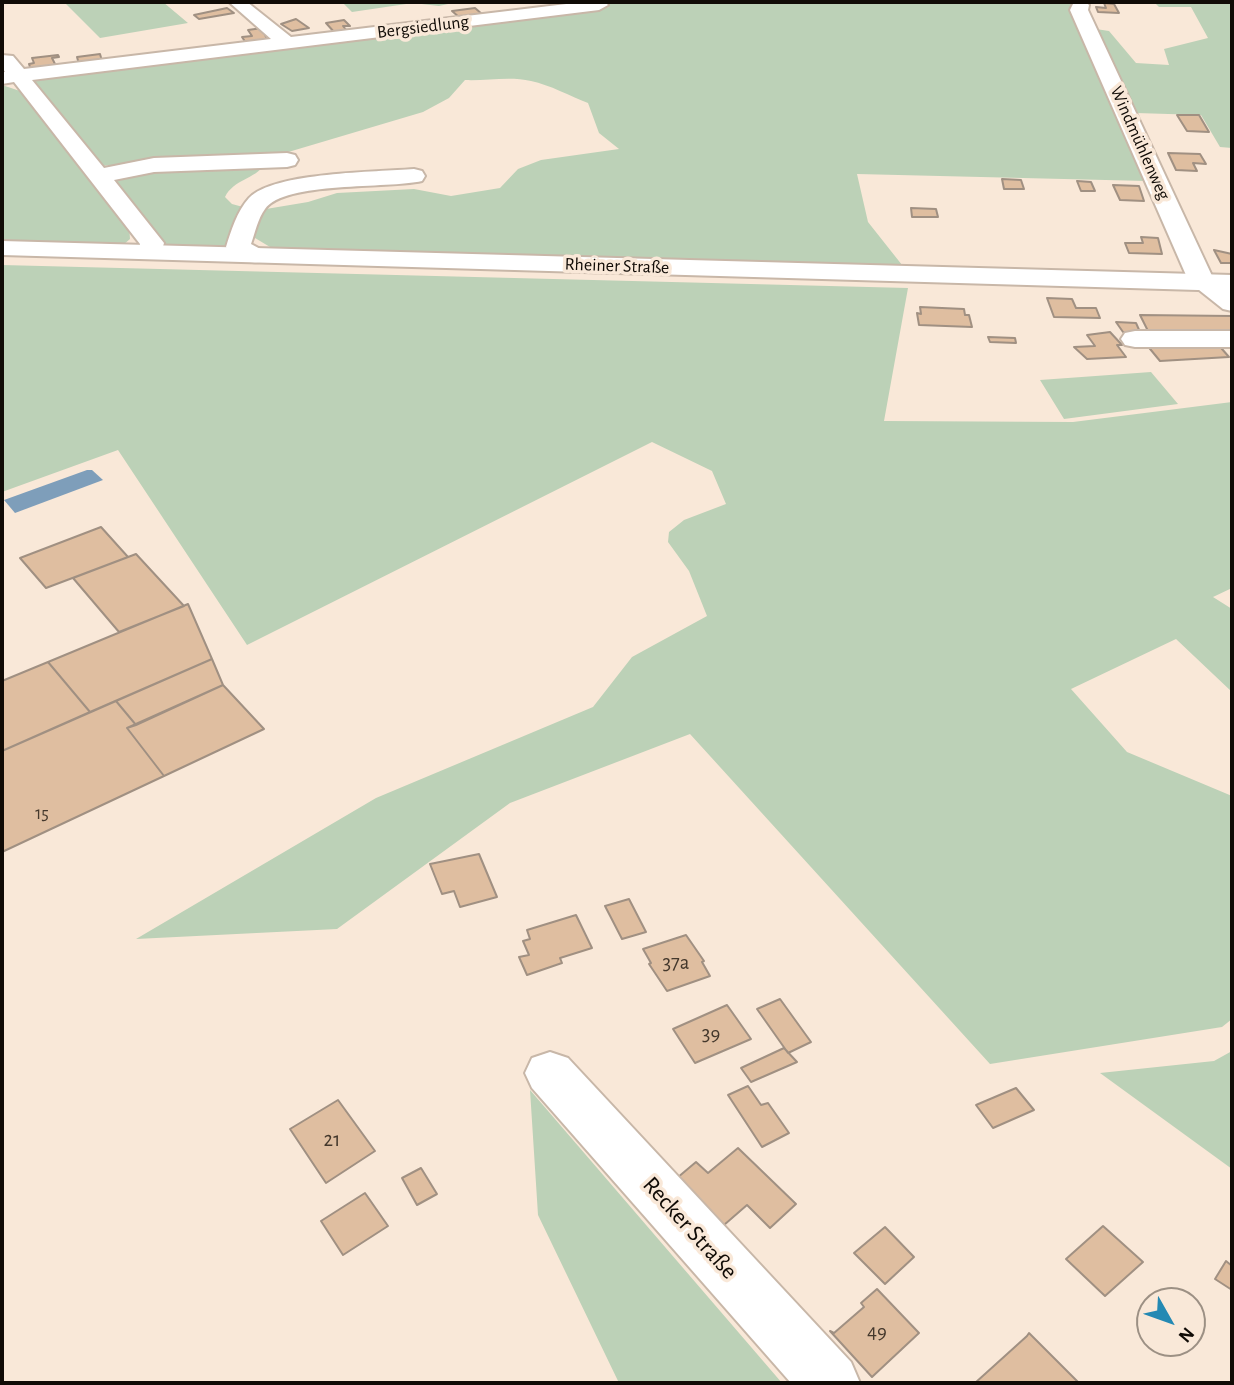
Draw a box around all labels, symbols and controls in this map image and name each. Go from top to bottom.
street label: Bergsiedlung [376,11,470,43]
street label: Windmühlenweg [1105,83,1175,203]
street label: Rheiner Straße [564,253,670,279]
house number: 15 [35,803,49,825]
house number: 37a [662,950,690,976]
house number: 39 [702,1021,720,1047]
house number: 21 [324,1127,340,1153]
street label: Recker Straße [636,1171,744,1285]
north arrow [1136,1287,1206,1357]
house number: 49 [867,1319,887,1345]
text: N [1174,1323,1197,1346]

